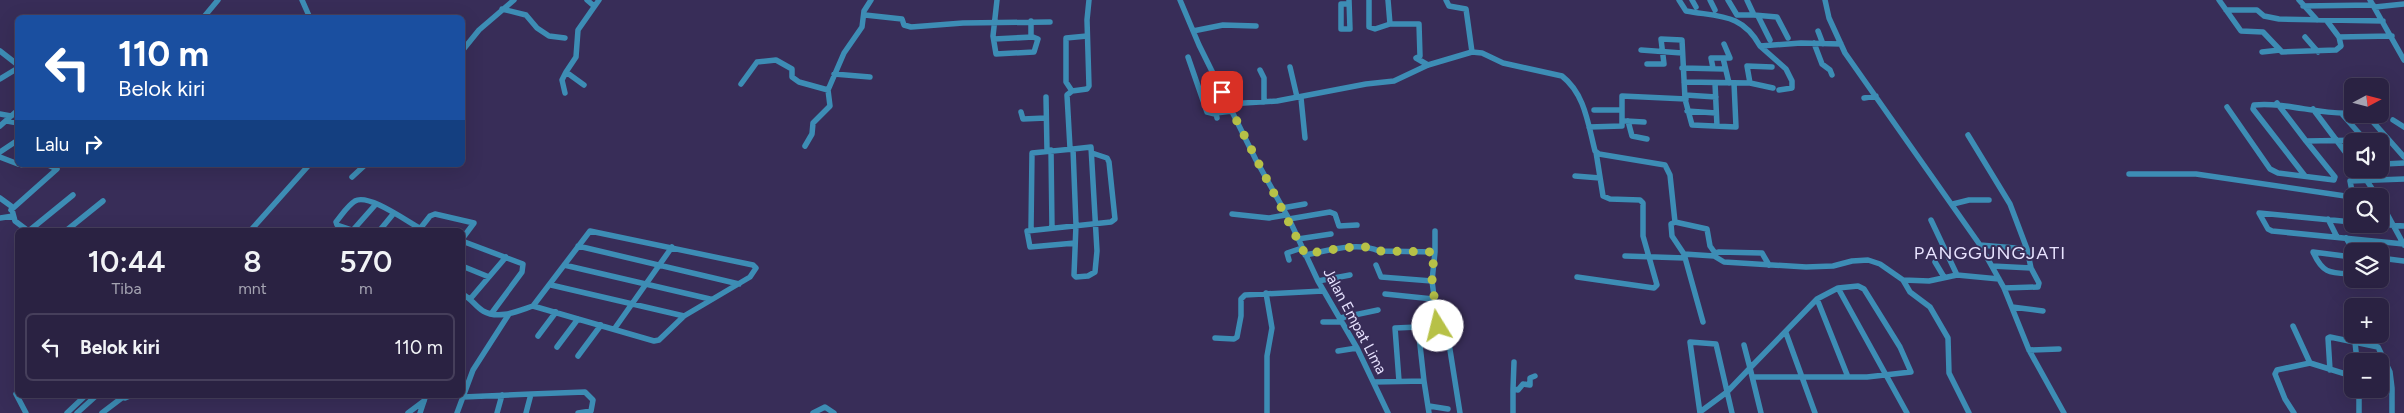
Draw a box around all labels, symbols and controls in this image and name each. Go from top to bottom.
text: 110 m [118,33,209,75]
icon: left [35,35,100,100]
pin [1201,71,1243,113]
text: Belok kiri [118,75,205,102]
icon: arrive [1208,78,1236,106]
north arrow [2344,78,2389,122]
map controls [2344,78,2389,398]
icon: right [79,130,107,158]
text: Lalu [35,133,69,156]
button: sound [2344,133,2389,178]
button: search [2344,188,2389,233]
district label: PANGGUNGJATI [1914,242,2066,264]
text: 10:44 [88,243,166,280]
text: 8 [243,243,262,280]
text: 570 [339,243,392,280]
button: layers [2344,243,2389,288]
street label: Jalan Empat Lima [1319,265,1391,377]
text: Tiba [112,279,142,298]
text: mnt [238,279,267,298]
text: m [359,279,373,298]
button: + [2344,298,2389,343]
position arrow [1411,299,1463,351]
icon: left [37,333,65,361]
text: Belok kiri [80,336,160,359]
text: 110 m [394,336,443,359]
button: − [2344,353,2389,398]

